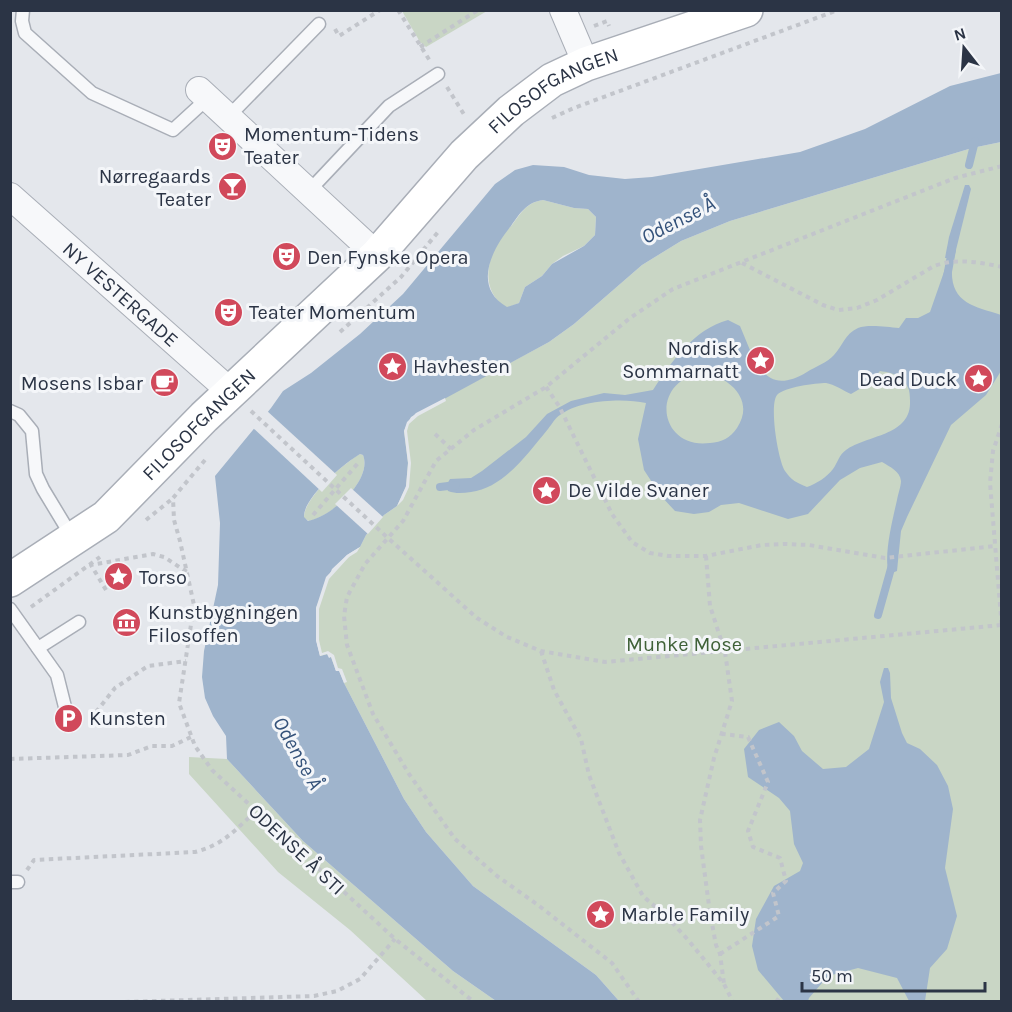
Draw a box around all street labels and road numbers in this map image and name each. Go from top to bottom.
street label: FILOSOFGANGEN [483,43,621,139]
street label: NY VESTERGADE [58,237,183,352]
street label: FILOSOFGANGEN [138,364,260,485]
street label: ODENSE Å STI [244,799,350,900]

